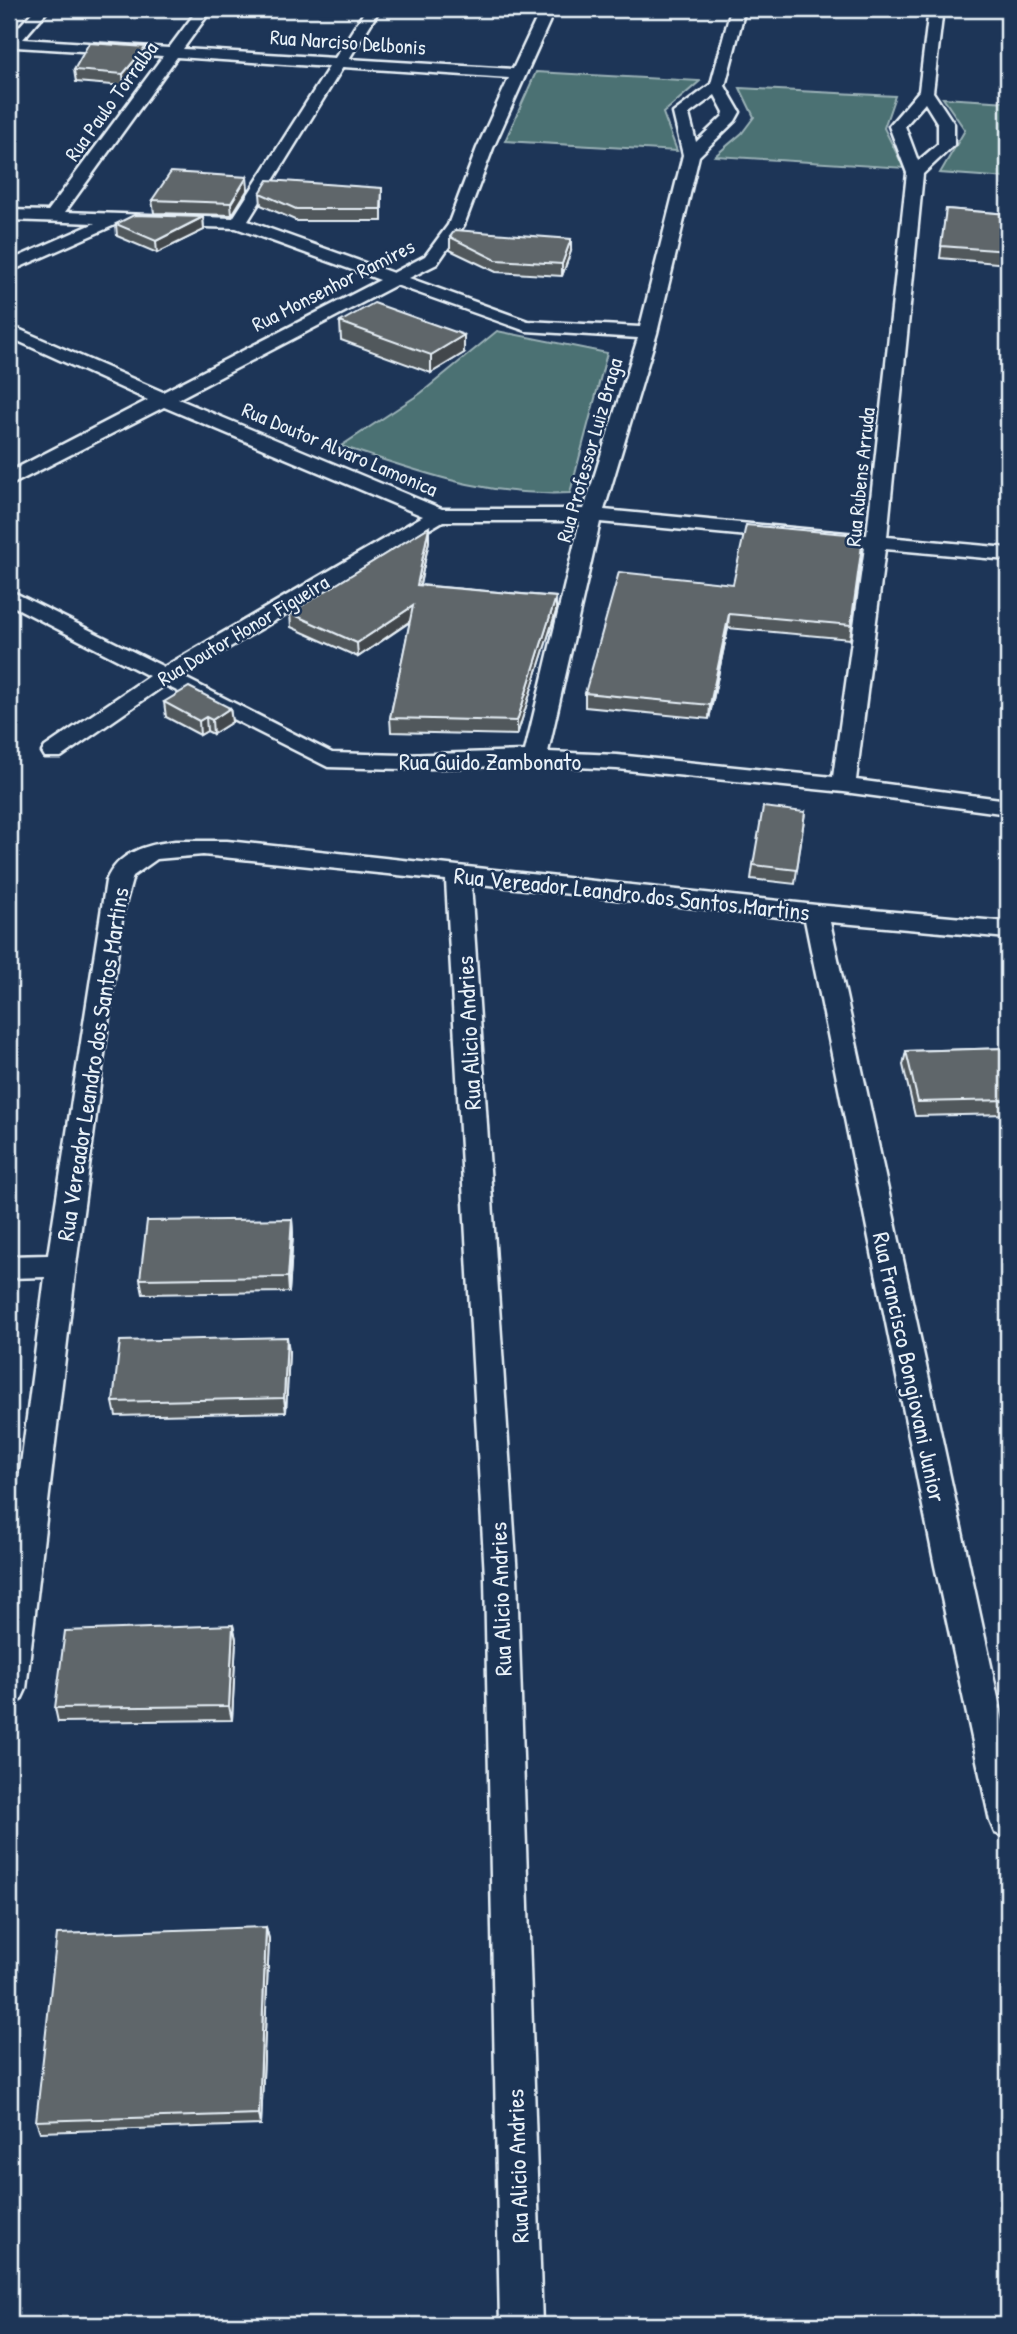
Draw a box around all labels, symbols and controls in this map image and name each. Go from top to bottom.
street label: Rua Narciso Delbonis [269,22,427,62]
street label: Rua Paulo Torralba [58,35,164,167]
street label: Rua Monsenhor Ramires [247,231,419,339]
street label: Rua Professor Luiz Braga [549,355,629,545]
street label: Rua Doutor Alvaro Lamonica [238,395,442,503]
street label: Rua Rubens Arruda [838,406,882,548]
street label: Rua Doutor Honor Figueira [152,567,334,693]
street label: Rua Guido Zambonato [399,745,581,777]
street label: Rua Vereador Leandro dos Santos Martins [453,858,811,928]
street label: Rua Vereador Leandro dos Santos Martins [48,885,136,1243]
street label: Rua Alicio Andries [448,955,488,1111]
street label: Rua Francisco Bongiovani Junior [866,1229,954,1505]
street label: Rua Alicio Andries [481,1521,519,1677]
street label: Rua Alicio Andries [498,2088,536,2244]

